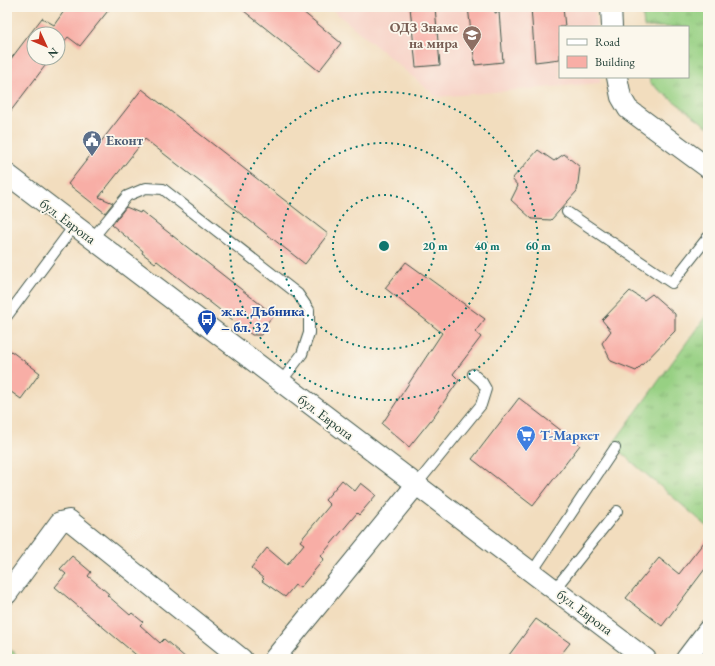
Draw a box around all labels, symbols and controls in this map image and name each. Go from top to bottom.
place label: ОДЗ Знаме на мира [390,18,459,52]
school or university icon: ОДЗ Знаме на мира [461,24,483,52]
north arrow [26,26,66,66]
legend [559,26,689,78]
text: Road [595,34,621,50]
text: N [45,45,61,61]
text: Building [595,54,636,70]
public building icon: Еконт [81,129,103,157]
place label: Еконт [106,131,144,149]
street label: бул. Европа [36,194,100,248]
text: 20 m [422,238,448,254]
text: 40 m [474,238,500,254]
text: 60 m [525,238,551,254]
centre of rings [377,239,391,253]
place label: ж.к. Дъбника – бл. 32 [221,302,306,336]
bus stop icon: ж.к. Дъбника – бл. 32 [196,308,218,336]
street label: бул. Европа [294,390,358,444]
supermarket icon: Т-Маркет [515,424,537,452]
place label: Т-Маркет [540,426,600,444]
street label: бул. Европа [553,585,617,639]

